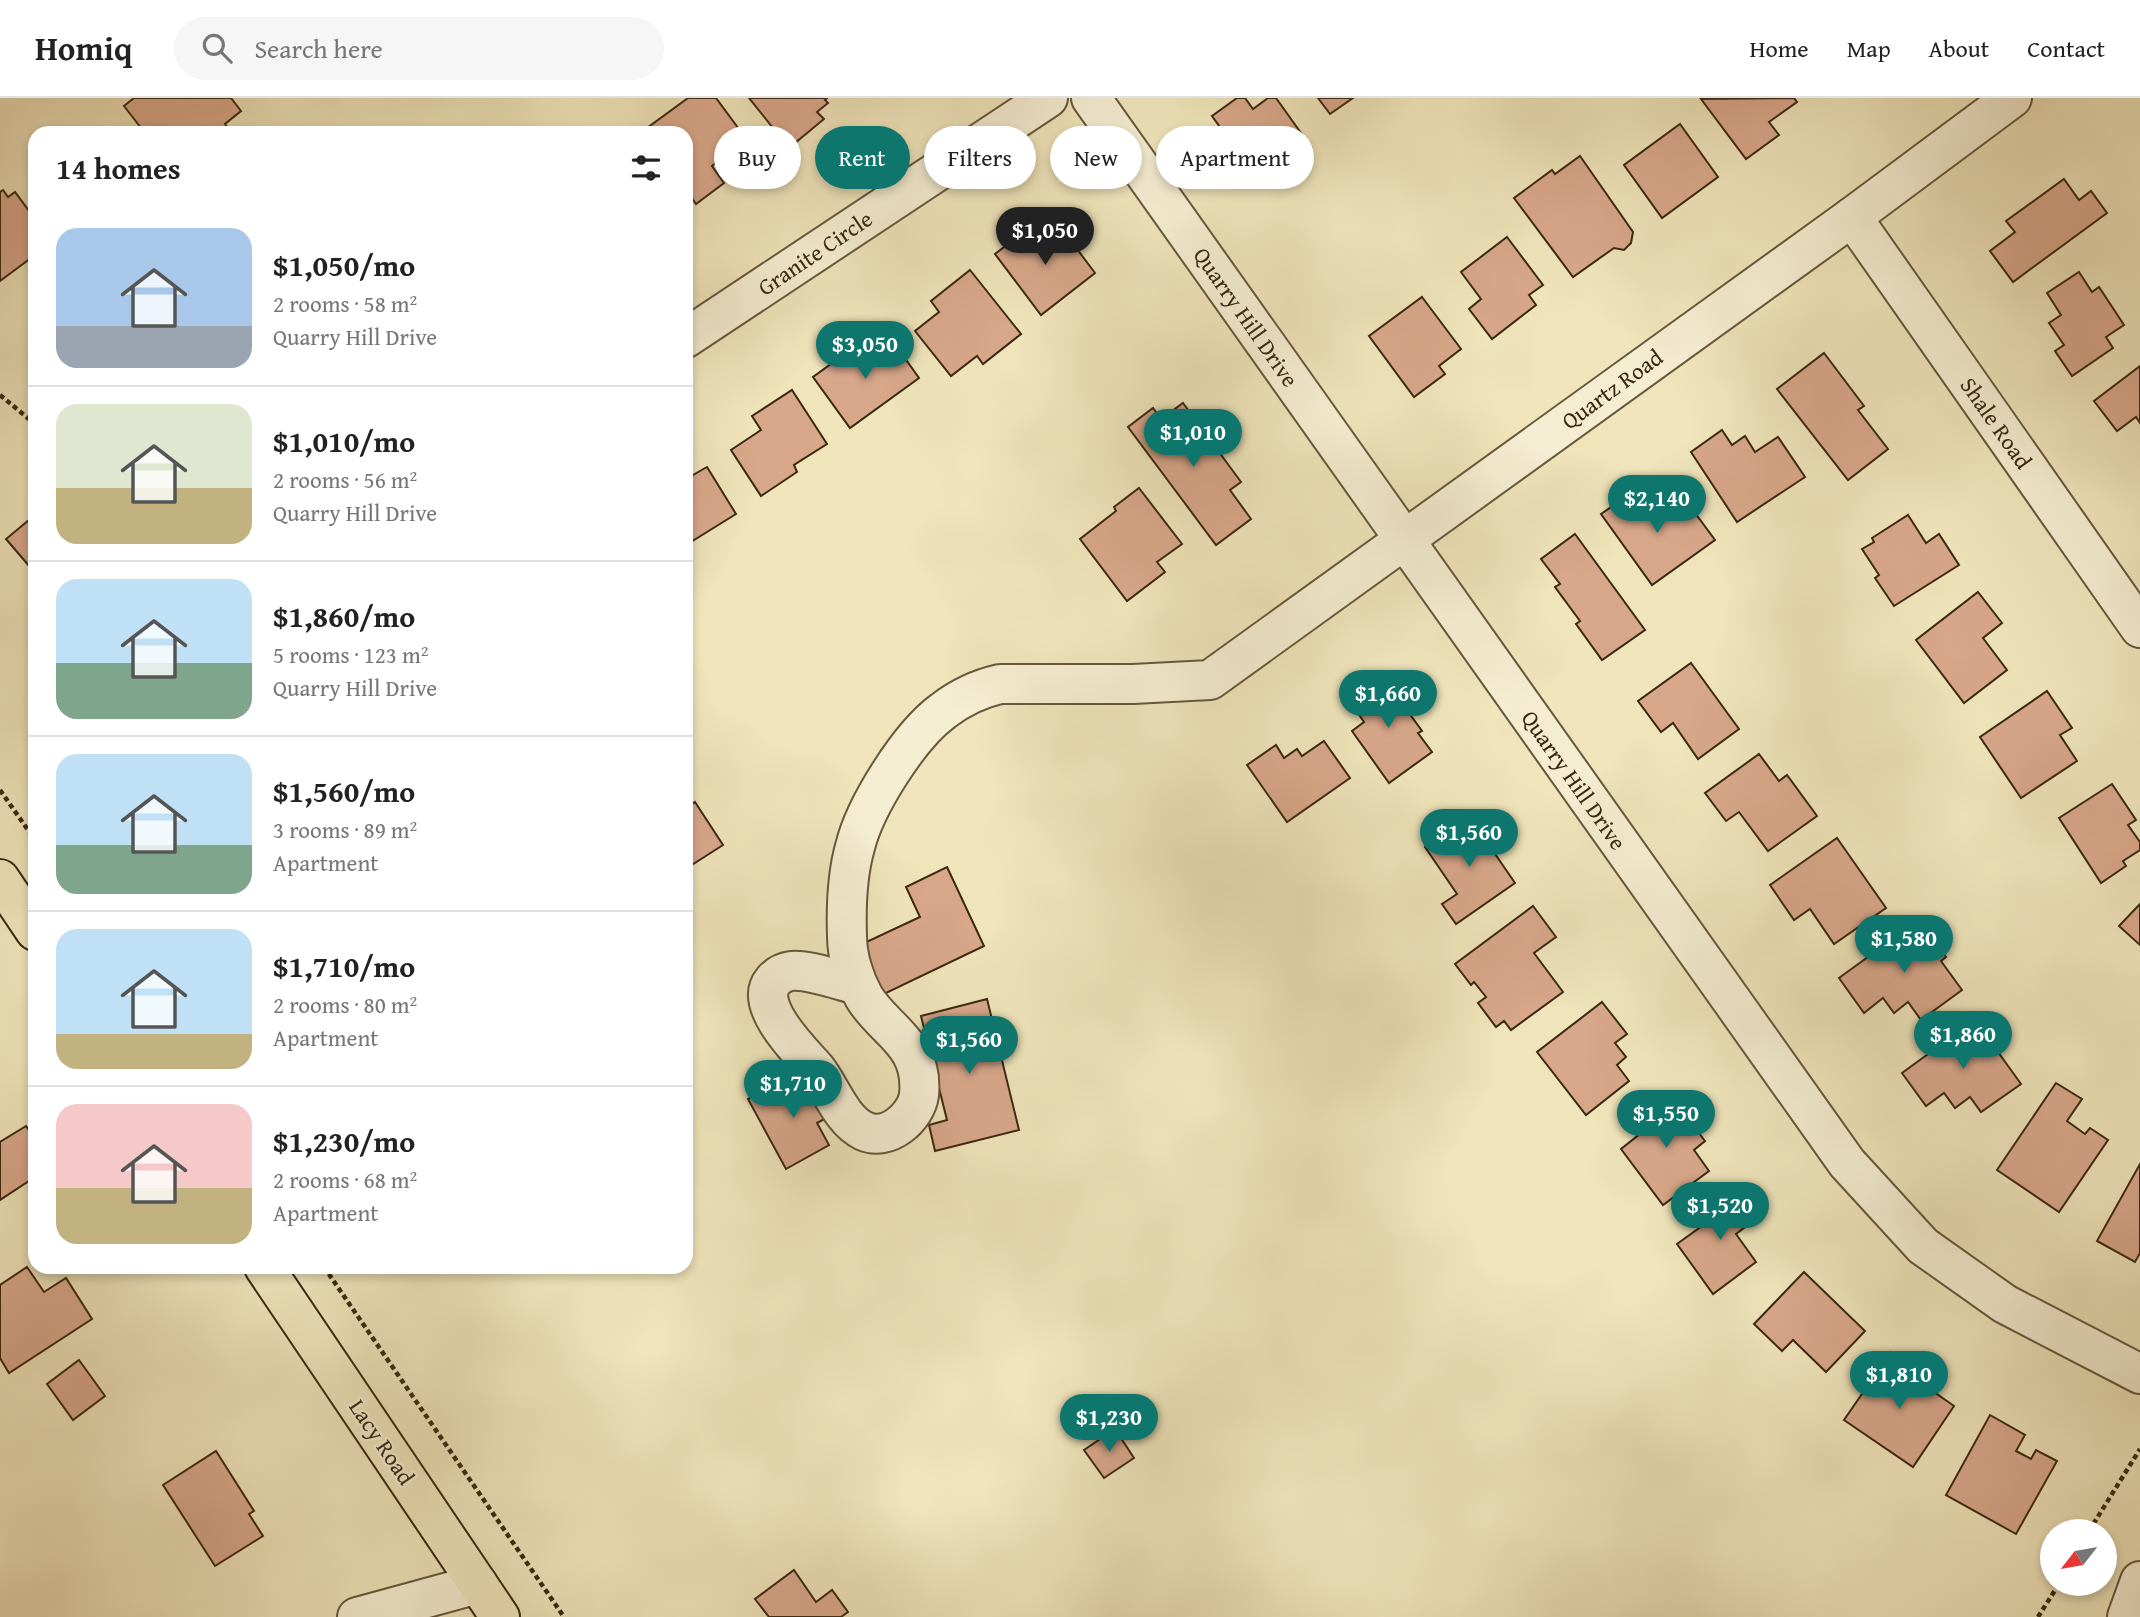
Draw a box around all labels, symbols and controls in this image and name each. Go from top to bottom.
search box [174,17,664,80]
text: Homiq [35,24,132,72]
icon: search [198,29,236,67]
text: Search here [254,29,383,68]
text: Home [1750,31,1809,66]
text: Map [1847,31,1891,66]
text: About [1929,31,1989,66]
text: Contact [2027,31,2105,66]
chip: Buy [714,126,801,189]
chip: Rent [815,126,910,189]
chip: Filters [924,126,1036,189]
chip: New [1050,126,1142,189]
chip: Apartment [1156,126,1314,189]
text: 14 homes [56,146,181,190]
icon: filters [627,149,665,187]
street label: Granite Circle [751,202,879,303]
pin: $1,050 [988,208,1102,267]
text: $1,050 [1012,213,1078,246]
street label: Quarry Hill Drive [1186,240,1307,393]
text: $1,050/mo [273,243,415,287]
icon: home [112,256,196,340]
text: 2 rooms · 58 m² [273,287,417,320]
text: Quarry Hill Drive [273,320,437,353]
pin: $3,050 [808,322,922,381]
text: $3,050 [832,327,898,360]
street label: Quartz Road [1554,340,1670,437]
street label: Shale Road [1953,370,2041,476]
pin: $1,010 [1136,410,1250,469]
text: $1,010 [1160,415,1226,448]
text: $1,010/mo [273,419,415,463]
icon: home [112,432,196,516]
text: 2 rooms · 56 m² [273,463,417,496]
pin: $2,140 [1600,476,1714,535]
text: $2,140 [1624,481,1690,514]
text: Quarry Hill Drive [273,496,437,529]
text: $1,860/mo [273,594,415,638]
icon: home [112,607,196,691]
text: 5 rooms · 123 m² [273,638,428,671]
pin: $1,660 [1331,670,1445,730]
text: Quarry Hill Drive [273,671,437,704]
text: $1,660 [1355,676,1421,709]
street label: Quarry Hill Drive [1514,703,1635,856]
text: $1,560/mo [273,769,415,813]
icon: home [112,782,196,866]
pin: $1,560 [1412,810,1526,869]
text: 3 rooms · 89 m² [273,813,417,846]
text: $1,560 [1436,815,1502,848]
text: Apartment [273,846,378,879]
pin: $1,580 [1847,916,1961,975]
text: $1,580 [1871,921,1937,954]
text: $1,710/mo [273,944,415,988]
icon: home [112,957,196,1041]
text: 2 rooms · 80 m² [273,988,417,1021]
pin: $1,860 [1906,1012,2020,1071]
pin: $1,560 [912,1016,1026,1076]
text: $1,860 [1930,1017,1996,1050]
text: Apartment [273,1021,378,1054]
text: $1,560 [936,1022,1002,1055]
pin: $1,710 [736,1060,850,1120]
text: $1,710 [760,1066,826,1099]
pin: $1,550 [1609,1090,1723,1150]
text: $1,550 [1633,1096,1699,1129]
text: $1,230/mo [273,1119,415,1163]
icon: home [112,1132,196,1216]
text: 2 rooms · 68 m² [273,1163,417,1196]
pin: $1,520 [1663,1182,1777,1242]
text: $1,520 [1687,1188,1753,1221]
text: Apartment [273,1196,378,1229]
pin: $1,810 [1842,1352,1956,1411]
text: $1,810 [1866,1357,1932,1390]
street label: Lacy Road [342,1392,424,1492]
pin: $1,230 [1052,1394,1166,1454]
text: $1,230 [1076,1400,1142,1433]
north arrow [2040,1519,2118,1596]
map controls [2040,1519,2117,1596]

